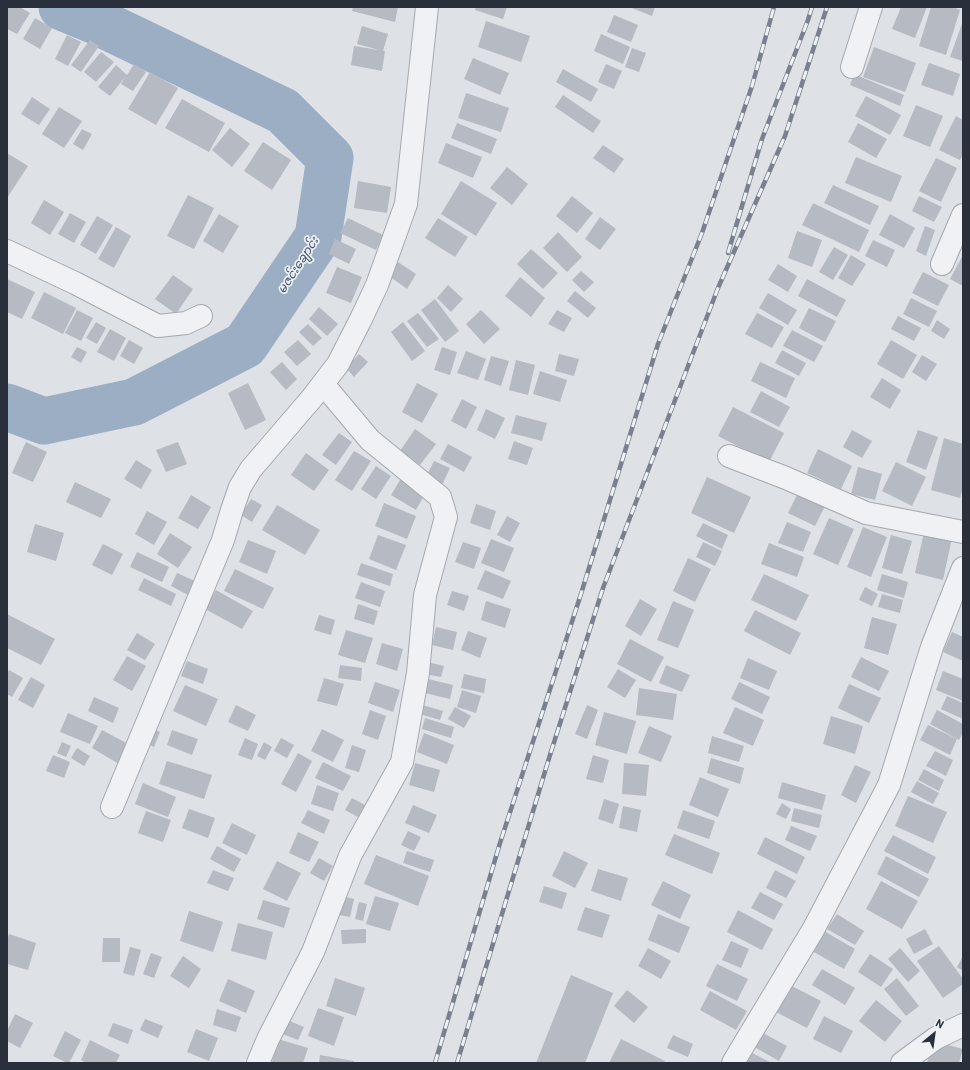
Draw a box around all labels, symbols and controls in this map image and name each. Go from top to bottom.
water label: မဇင်းချောင်း [274,234,322,296]
north arrow [914,1014,954,1054]
text: N [934,1016,946,1031]

